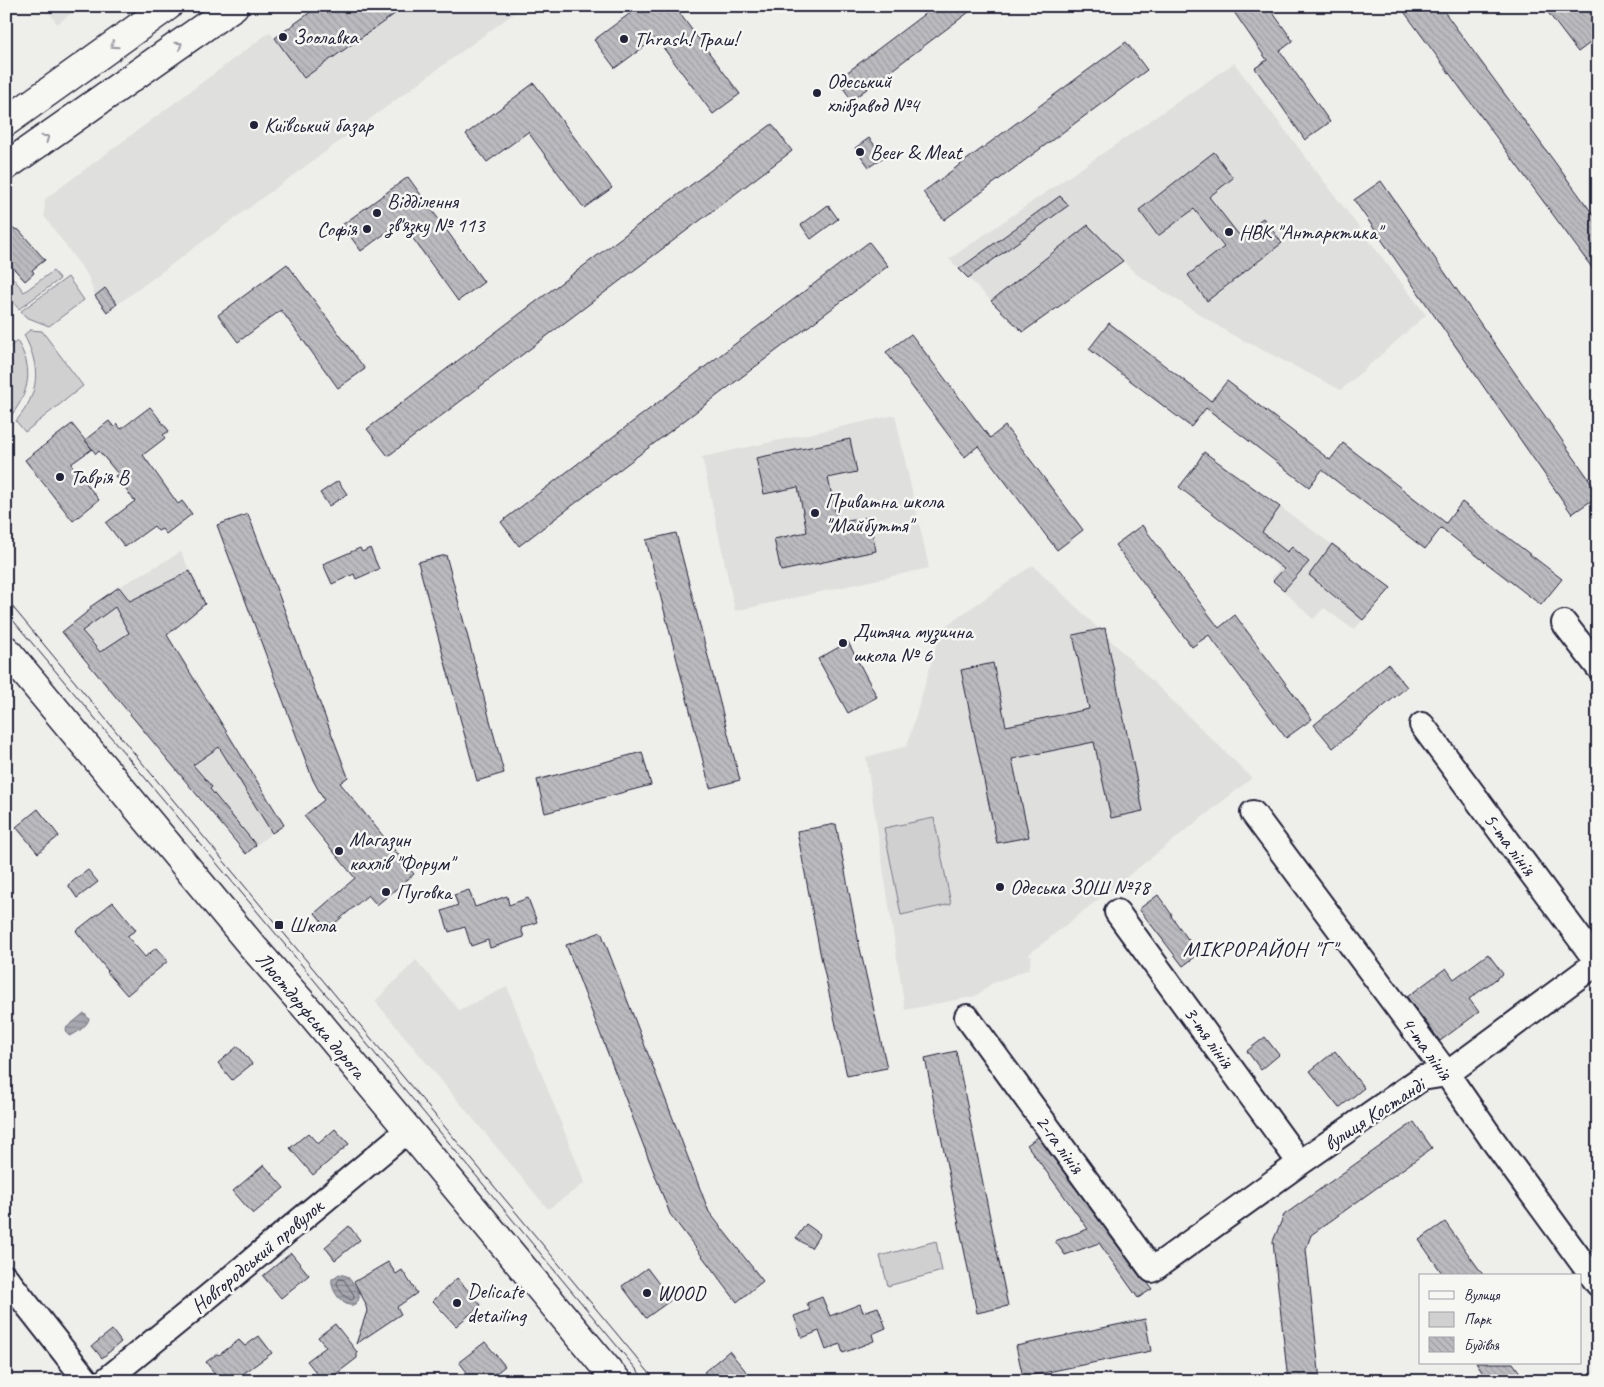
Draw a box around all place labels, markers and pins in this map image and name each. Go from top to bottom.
place label: Зоолавка [293,24,360,50]
place label: Thrash! Траш! [634,26,742,52]
marker: Зоолавка [277,31,289,43]
marker: Thrash! Траш! [618,33,630,45]
place label: Одеський хлібзавод №4 [827,68,921,118]
marker: Одеський хлібзавод №4 [811,87,823,99]
place label: Київський базар [264,112,375,138]
marker: Київський базар [248,119,260,131]
place label: Beer & Meat [870,139,964,165]
marker: Beer & Meat [854,146,866,158]
place label: Відділення зв'язку № 113 [384,188,486,239]
marker: Відділення зв'язку № 113 [371,207,383,219]
place label: Софія [317,216,358,242]
place label: НВК "Антарктика" [1239,219,1386,245]
marker: Софія [361,223,373,235]
marker: НВК "Антарктика" [1223,226,1235,238]
place label: Таврія В [70,464,131,490]
marker: Таврія В [54,471,66,483]
place label: Приватна школа "Майбуття" [825,488,945,538]
marker: Приватна школа "Майбуття" [809,507,821,519]
place label: Дитяча музична школа № 6 [853,618,975,668]
marker: Дитяча музична школа № 6 [837,637,849,649]
place label: Магазин кахлів "Форум" [349,826,458,876]
marker: Магазин кахлів "Форум" [333,845,345,857]
place label: Одеська ЗОШ №78 [1010,874,1152,900]
place label: Пуговка [396,879,454,905]
marker: Одеська ЗОШ №78 [994,881,1006,893]
marker: Пуговка [380,886,392,898]
place label: Школа [289,912,337,938]
marker: Школа [273,919,285,931]
place label: Delicate detailing [467,1278,527,1328]
place label: WOOD [657,1280,707,1306]
marker: WOOD [641,1287,653,1299]
marker: Delicate detailing [451,1297,463,1309]

